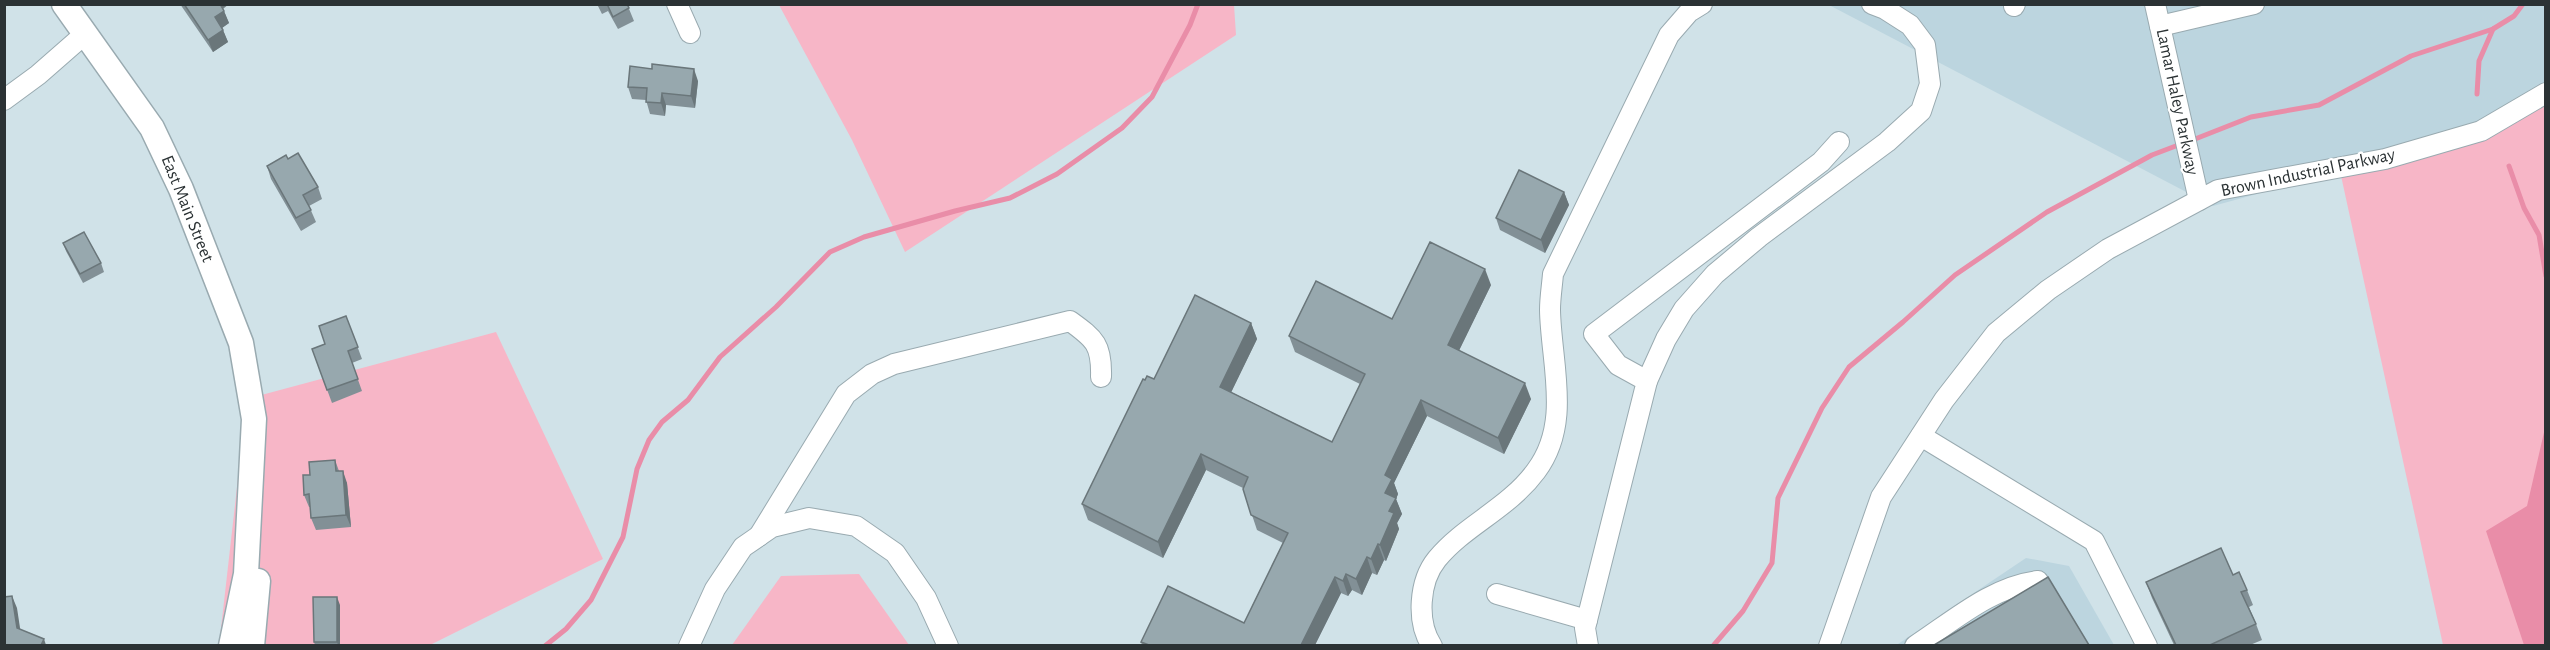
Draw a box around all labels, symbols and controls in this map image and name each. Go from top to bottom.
street label: Lamar Haley Parkway [2153,27,2201,177]
street label: Brown Industrial Parkway [2219,146,2397,200]
street label: East Main Street [157,153,217,265]

